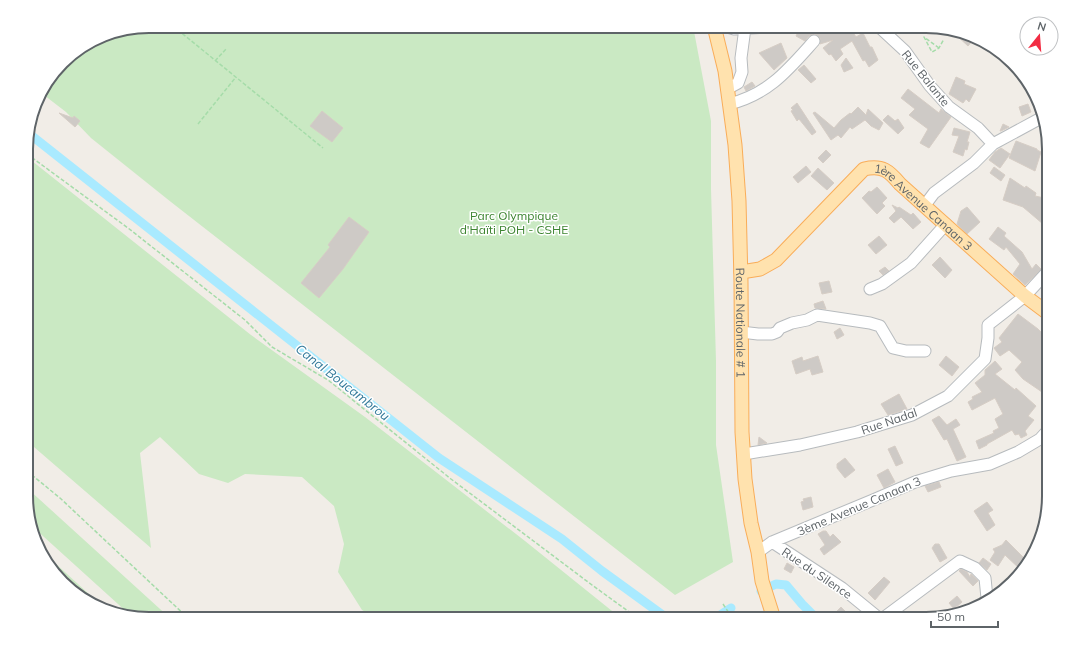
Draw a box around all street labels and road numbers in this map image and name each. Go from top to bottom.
street label: Rue Balante [899,47,953,109]
street label: 1ère Avenue Canaan 3 [873,160,976,253]
street label: Route Nationale # 1 [733,268,749,378]
street label: Rue Nadal [859,404,919,438]
street label: 3ème Avenue Canaan 3 [795,473,923,539]
street label: Rue du Silence [779,544,855,602]

